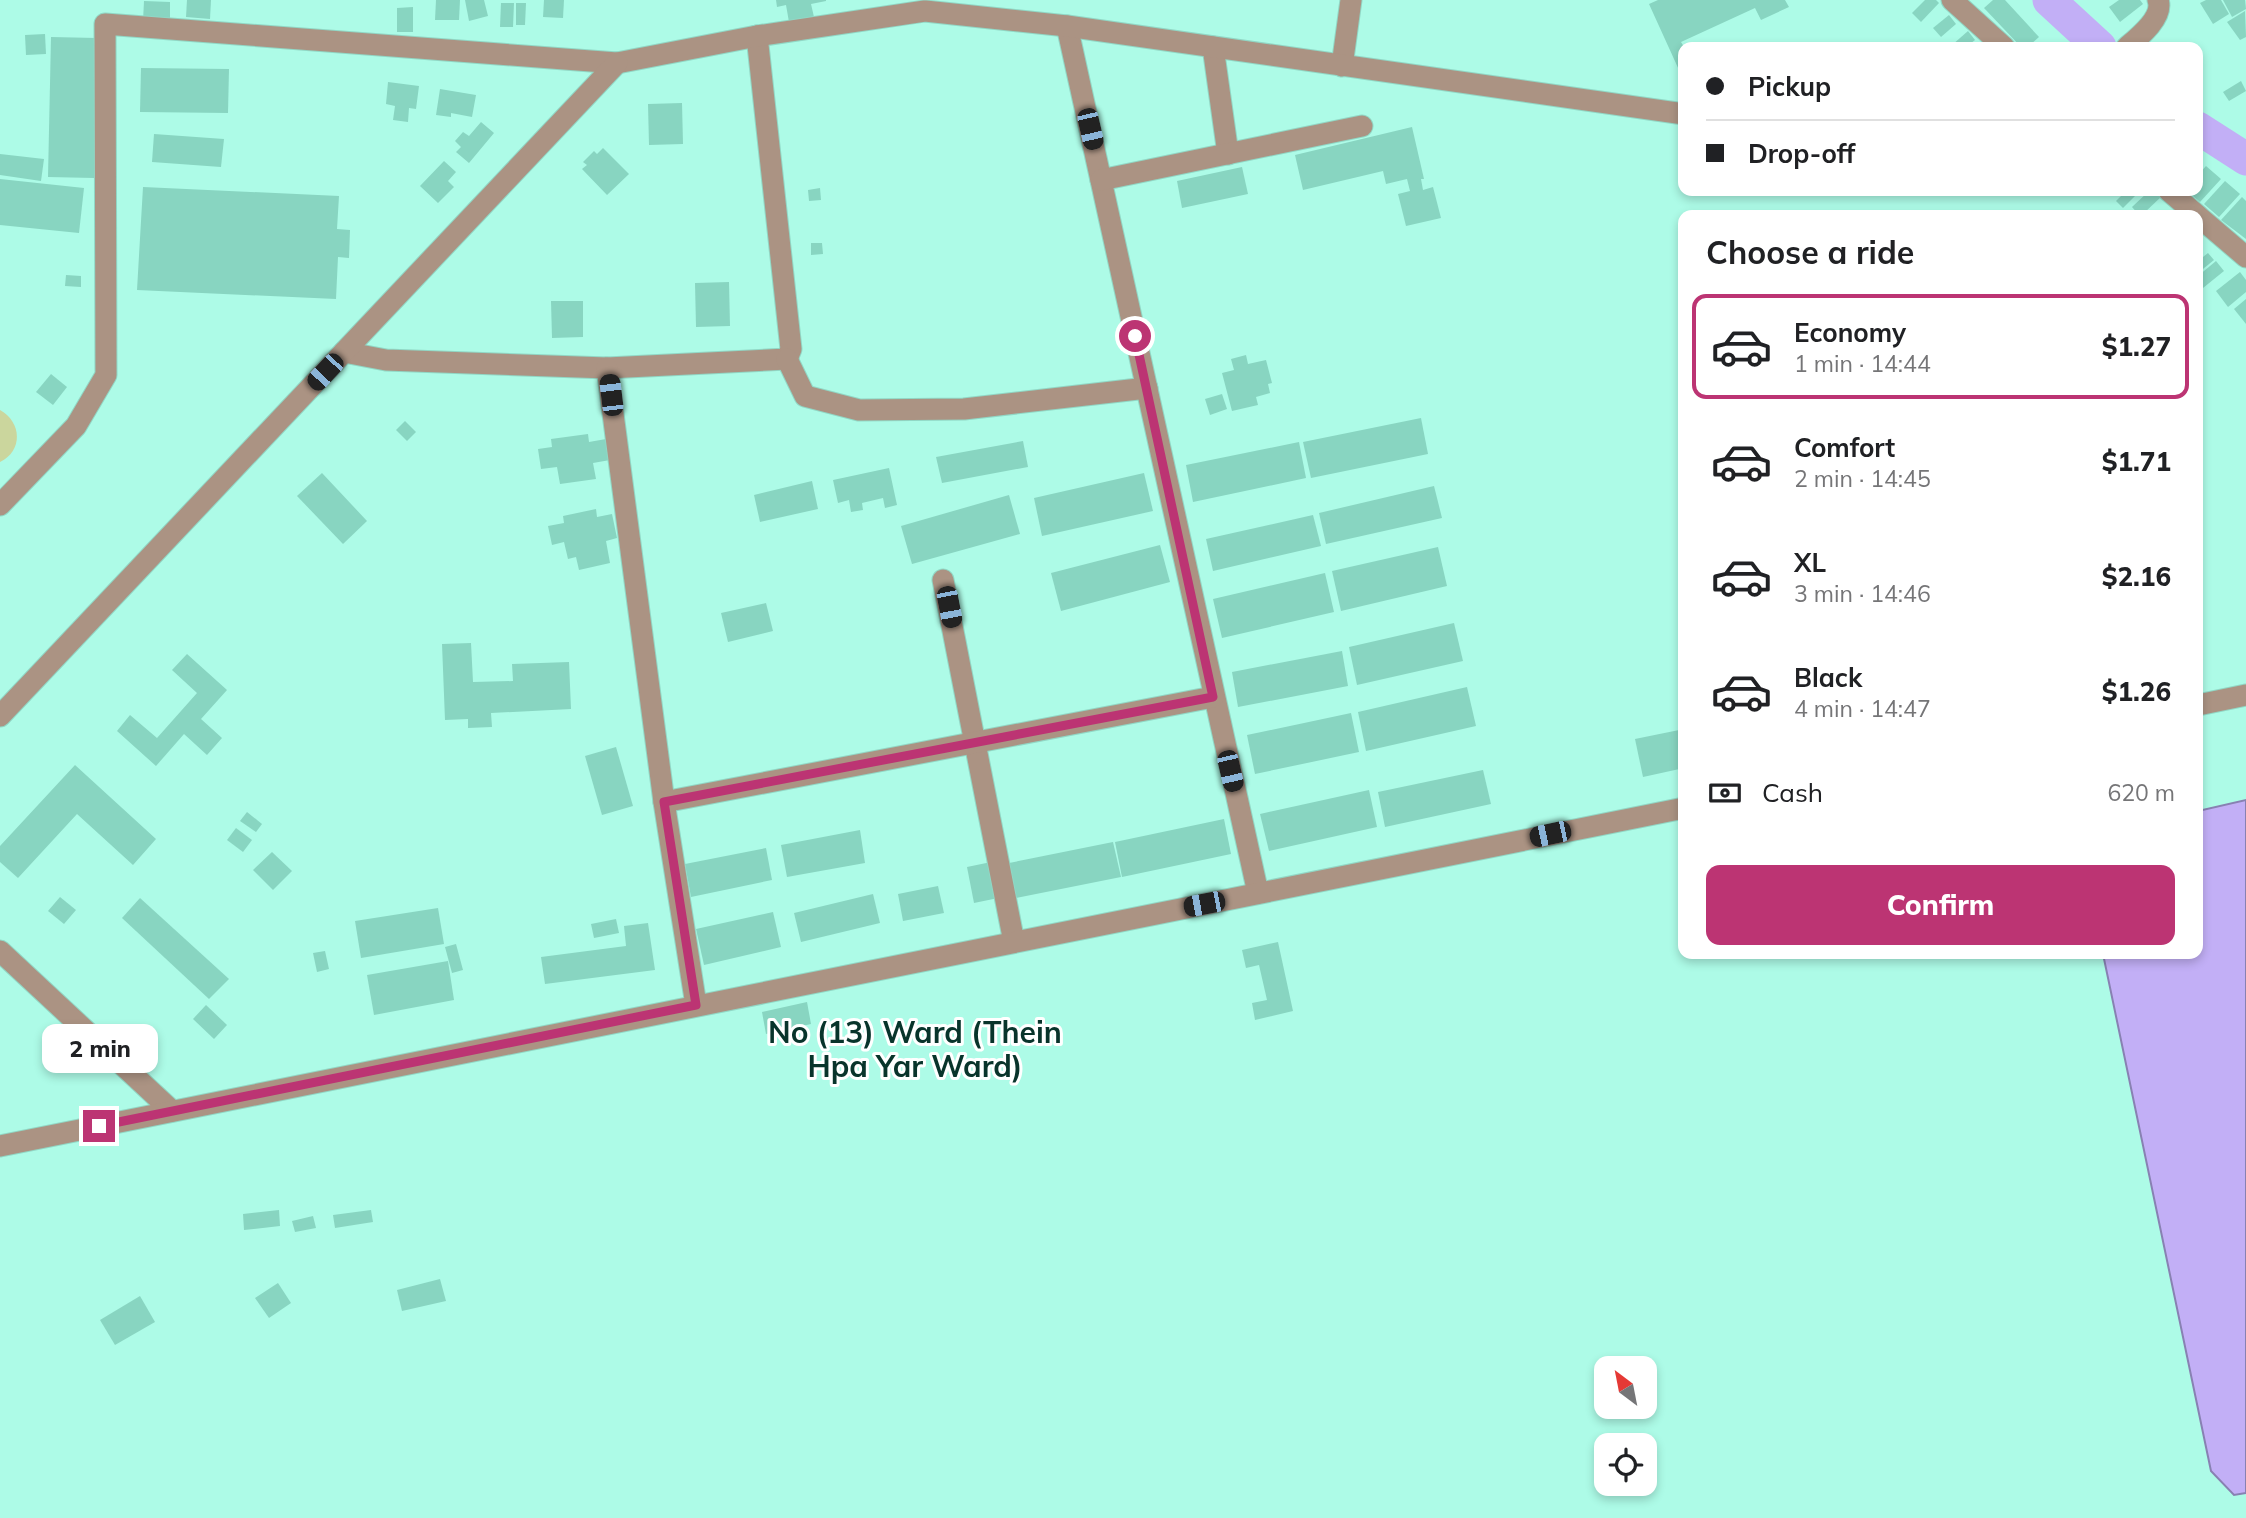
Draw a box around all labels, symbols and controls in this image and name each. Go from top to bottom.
text: Pickup [1748,70,1831,103]
car [1076,106,1105,152]
text: Drop-off [1748,137,1855,170]
text: Choose a ride [1706,232,1914,272]
icon: car [1710,315,1773,378]
text: Economy [1794,316,1906,349]
route start [1119,320,1151,352]
text: $1.27 [2102,330,2171,363]
car [303,349,348,395]
text: 1 min · 14:44 [1794,349,1931,378]
car [599,373,624,417]
icon: car [1710,430,1773,493]
text: Comfort [1794,431,1895,464]
text: $1.71 [2102,445,2171,478]
text: 2 min · 14:45 [1794,464,1931,493]
icon: car [1710,545,1773,608]
text: XL [1794,546,1826,579]
text: $2.16 [2102,560,2171,593]
text: 3 min · 14:46 [1794,579,1931,608]
car [935,584,964,630]
icon: car [1710,660,1773,723]
text: Black [1794,661,1862,694]
text: $1.26 [2102,675,2171,708]
text: 4 min · 14:47 [1794,694,1931,723]
car [1216,748,1245,794]
icon: cash [1706,774,1744,812]
text: Cash [1762,776,1823,809]
text: 620 m [2107,778,2175,807]
car [1528,819,1573,849]
button: Confirm [1706,865,2175,945]
car [1182,890,1227,918]
district label: No (13) Ward (Thein Hpa Yar Ward) [768,1013,1062,1085]
callout: 2 min [41,1024,157,1074]
text: 2 min [69,1034,131,1063]
route end [83,1110,115,1142]
north arrow [1594,1356,1657,1419]
map controls [1594,1356,1657,1496]
button: locate [1594,1433,1657,1496]

